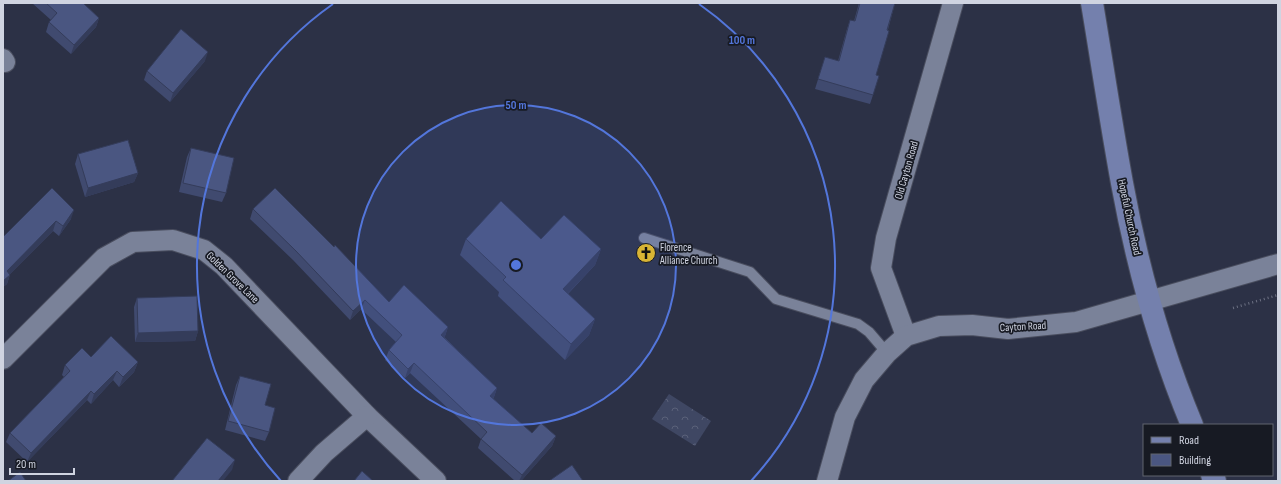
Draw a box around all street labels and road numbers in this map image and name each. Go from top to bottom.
street label: Old Cayton Road [892,139,921,201]
street label: Hopeful Church Road [1115,178,1144,257]
street label: Golden Grove Lane [204,249,262,306]
street label: Cayton Road [1000,319,1047,334]

